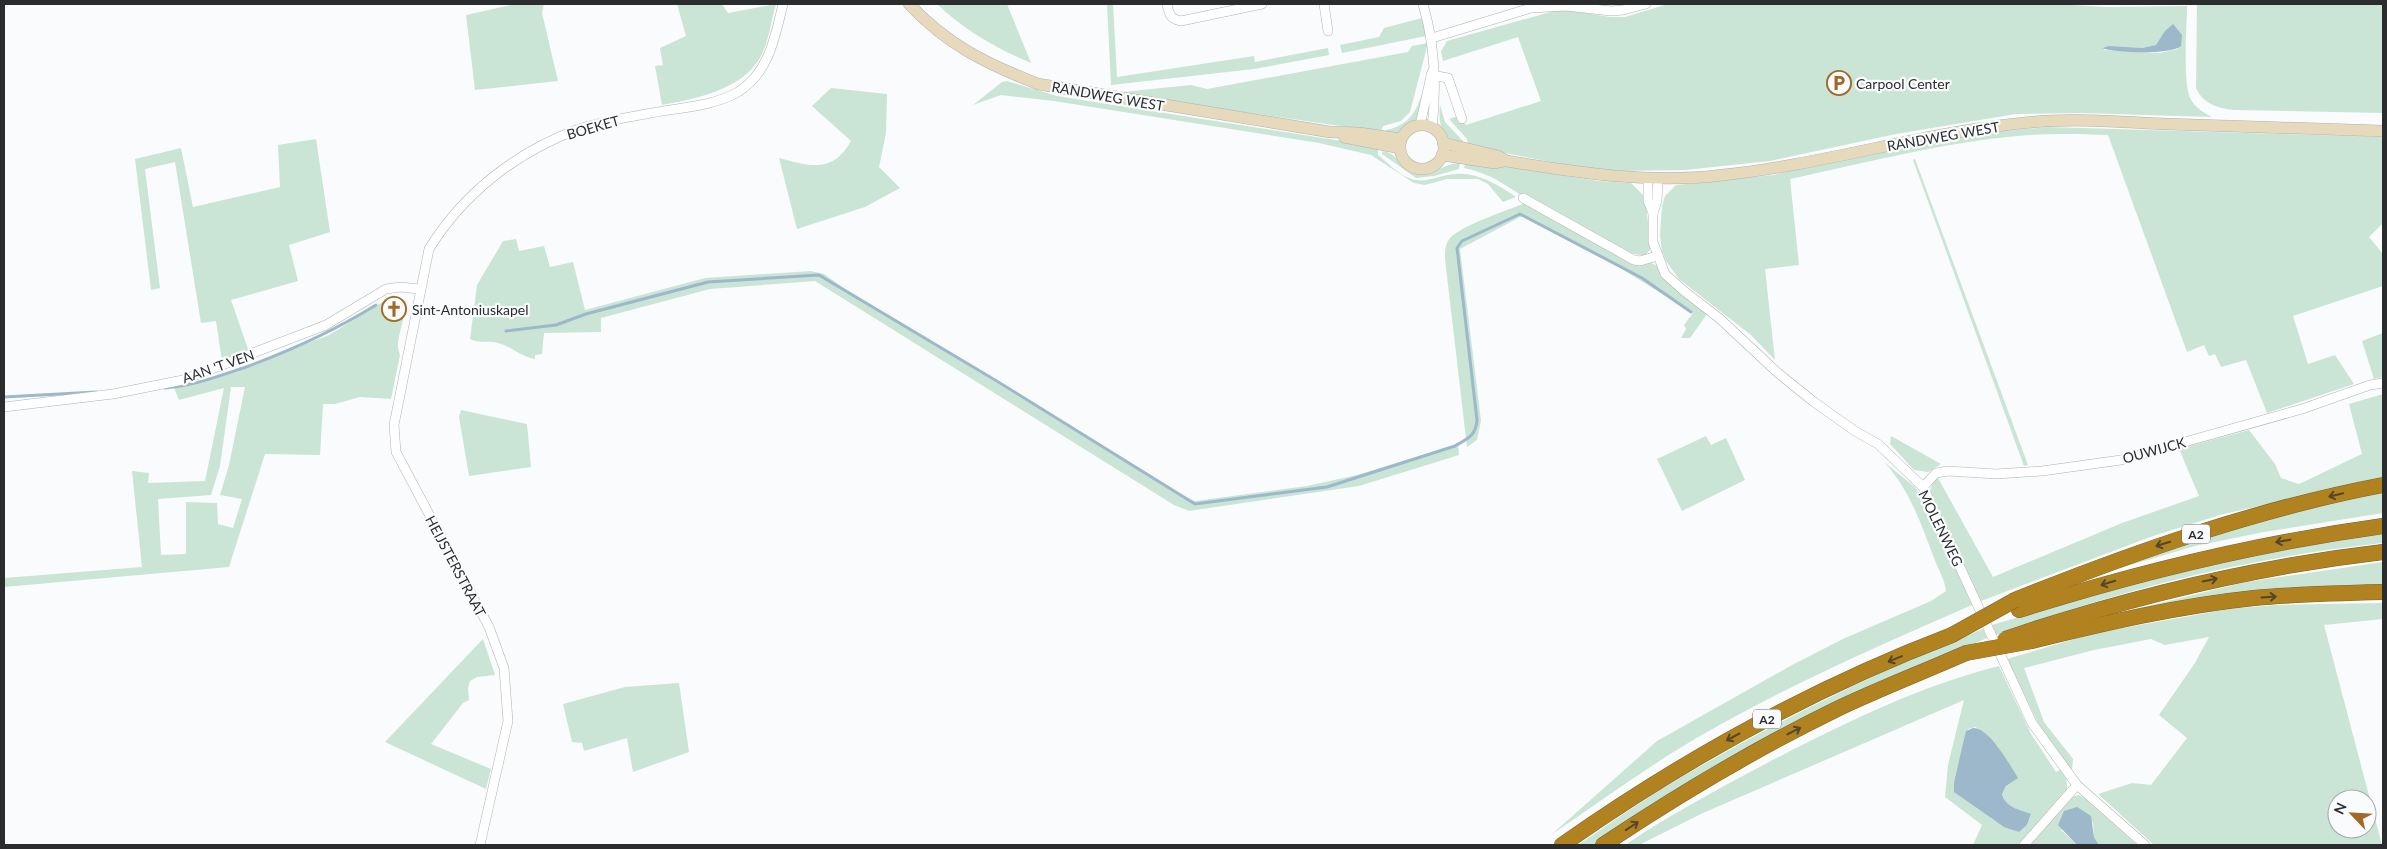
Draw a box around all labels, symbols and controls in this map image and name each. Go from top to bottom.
parking icon: Carpool Center [1826,70,1852,96]
place label: Carpool Center [1856,75,1950,92]
street label: RANDWEG WEST [1050,78,1166,114]
street label: BOEKET [565,111,622,143]
street label: RANDWEG WEST [1885,118,2001,154]
church icon: Sint-Antoniuskapel [381,296,407,322]
place label: Sint-Antoniuskapel [412,301,529,318]
street label: AAN 'T VEN [180,346,256,386]
street label: OUWIJCK [2121,433,2188,467]
street label: MOLENWEG [1915,487,1967,569]
one-way arrow [2328,491,2344,500]
street label: HEIJSTERSTRAAT [422,512,490,620]
road number: A2 [2182,524,2210,544]
one-way arrow [2276,537,2292,547]
one-way arrow [2155,540,2171,550]
one-way arrow [2202,574,2218,584]
one-way arrow [2100,578,2116,588]
one-way arrow [2261,593,2277,602]
one-way arrow [1888,654,1903,664]
road number: A2 [1753,710,1781,729]
one-way arrow [1787,726,1802,736]
one-way arrow [1727,733,1741,743]
north arrow [2327,789,2377,839]
text: N [2330,800,2350,817]
one-way arrow [1625,821,1639,831]

